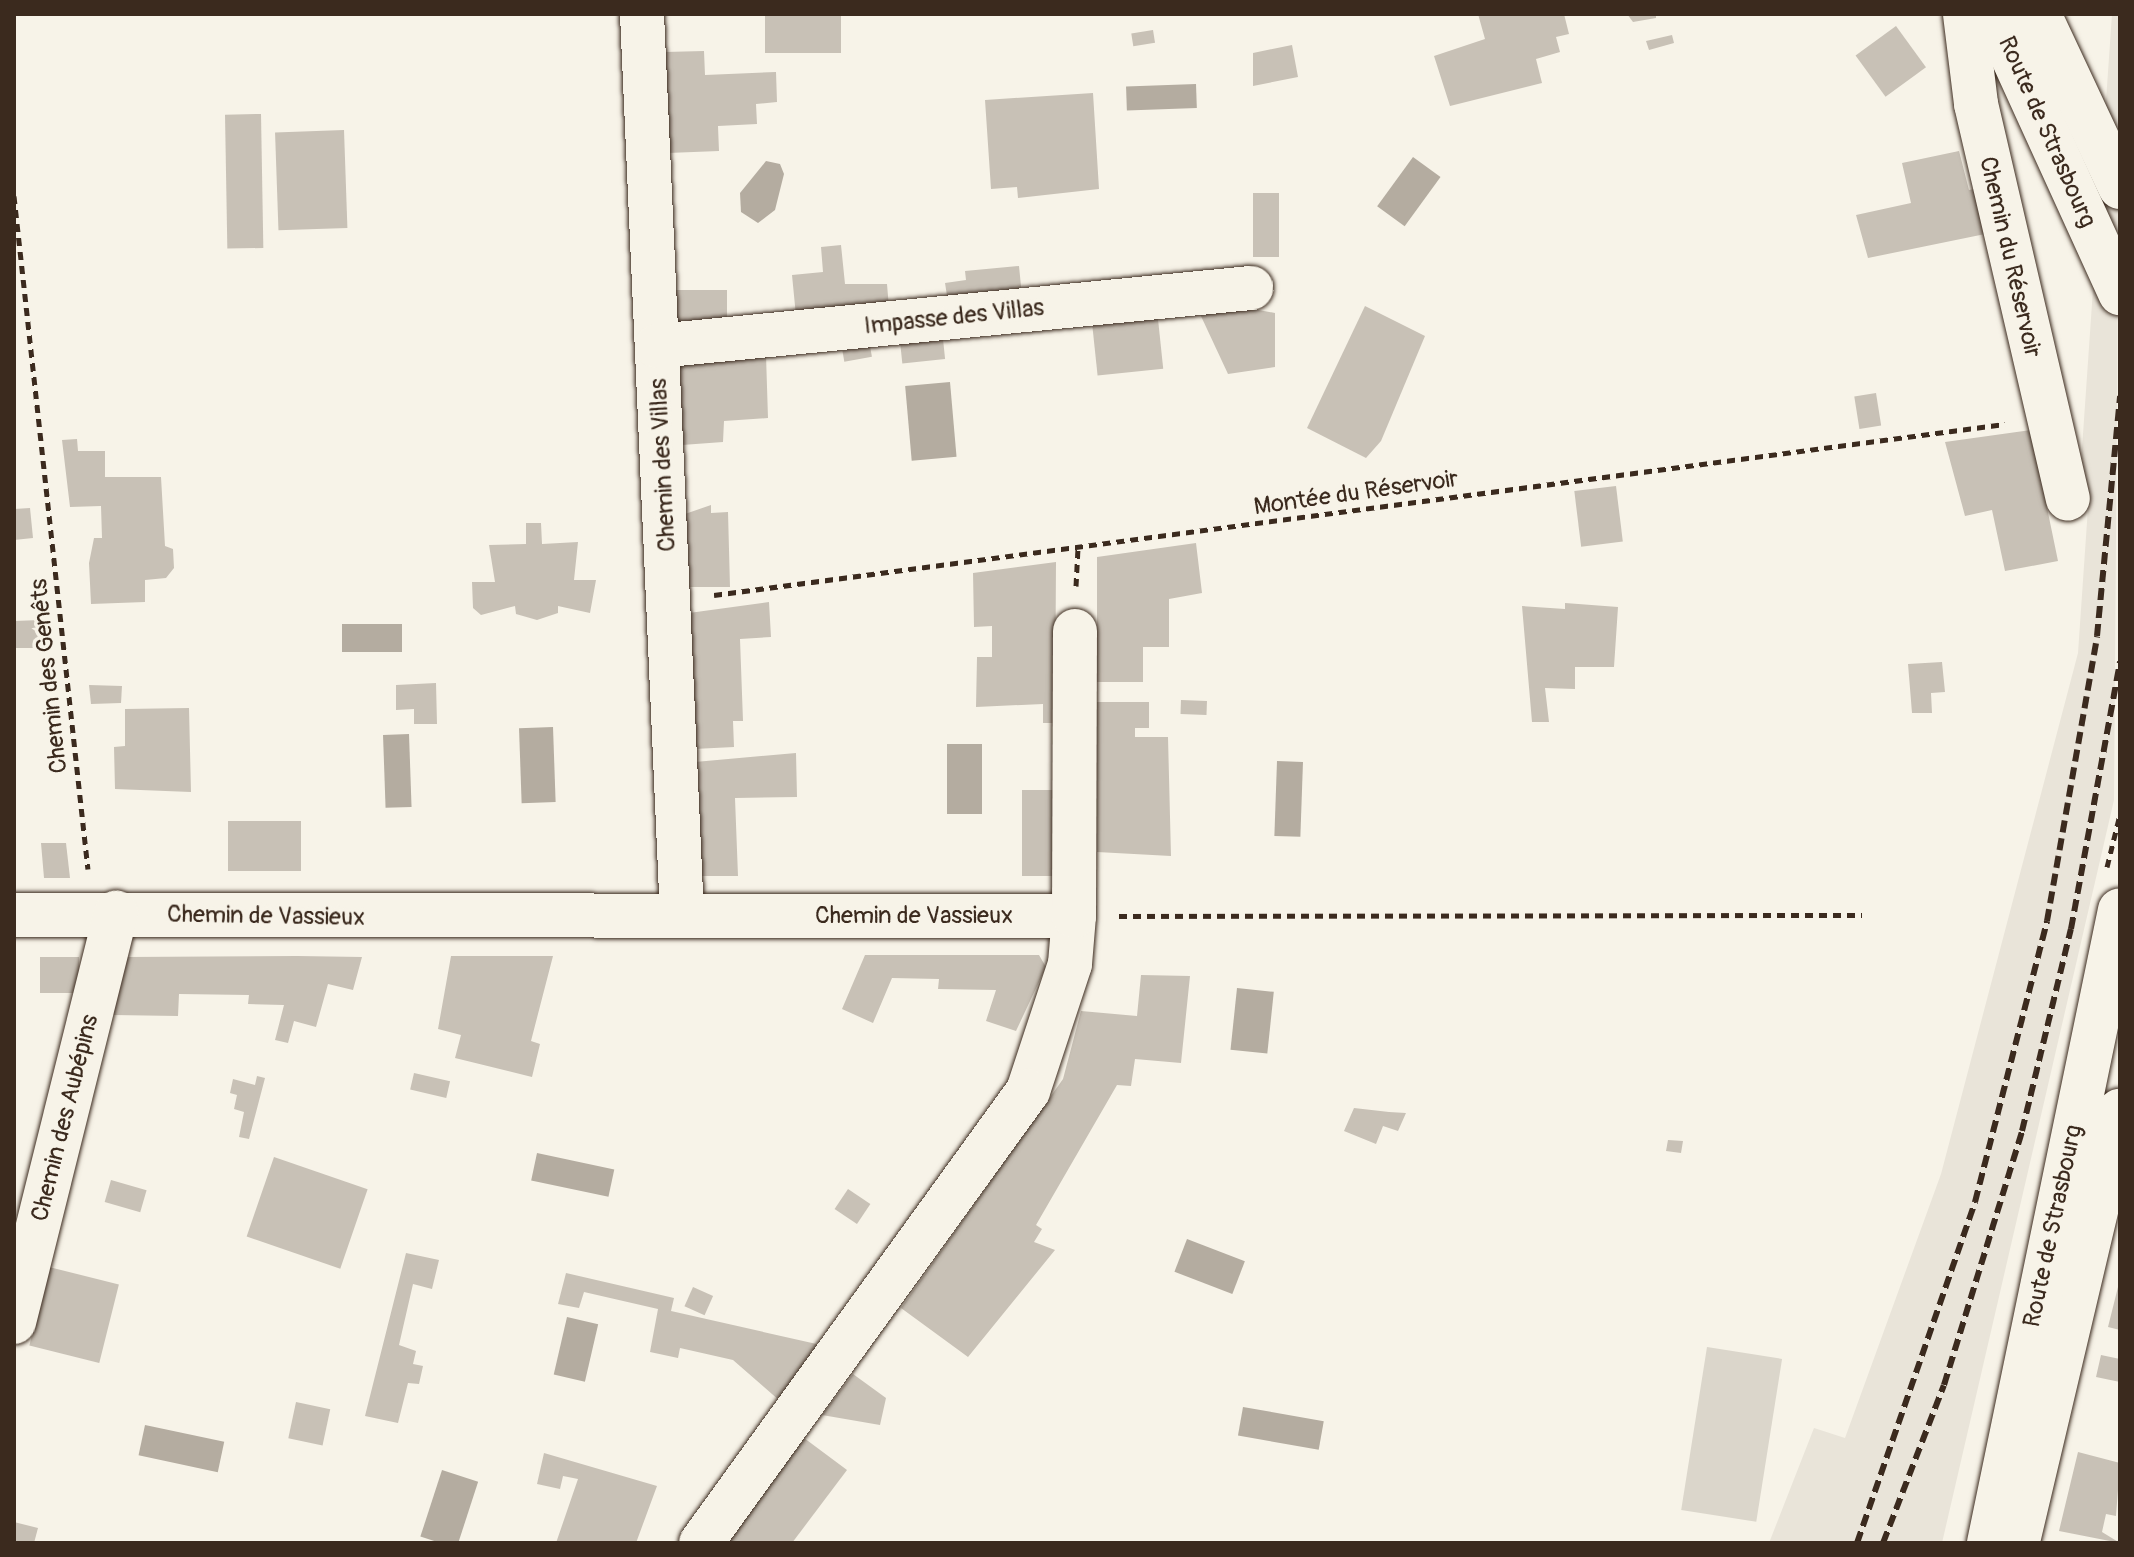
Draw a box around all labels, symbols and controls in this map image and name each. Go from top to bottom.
street label: Route de Strasbourg [1992,32,2102,232]
street label: Chemin du Réservoir [1973,154,2047,360]
street label: Impasse des Villas [863,293,1045,341]
street label: Chemin des Villas [644,378,682,552]
street label: Montée du Réservoir [1252,464,1460,522]
street label: Chemin des Genêts [24,577,74,775]
street label: Chemin de Vassieux [167,900,365,932]
street label: Chemin de Vassieux [815,902,1013,930]
street label: Chemin des Aubépins [25,1012,105,1224]
street label: Route de Strasbourg [2017,1122,2089,1330]

